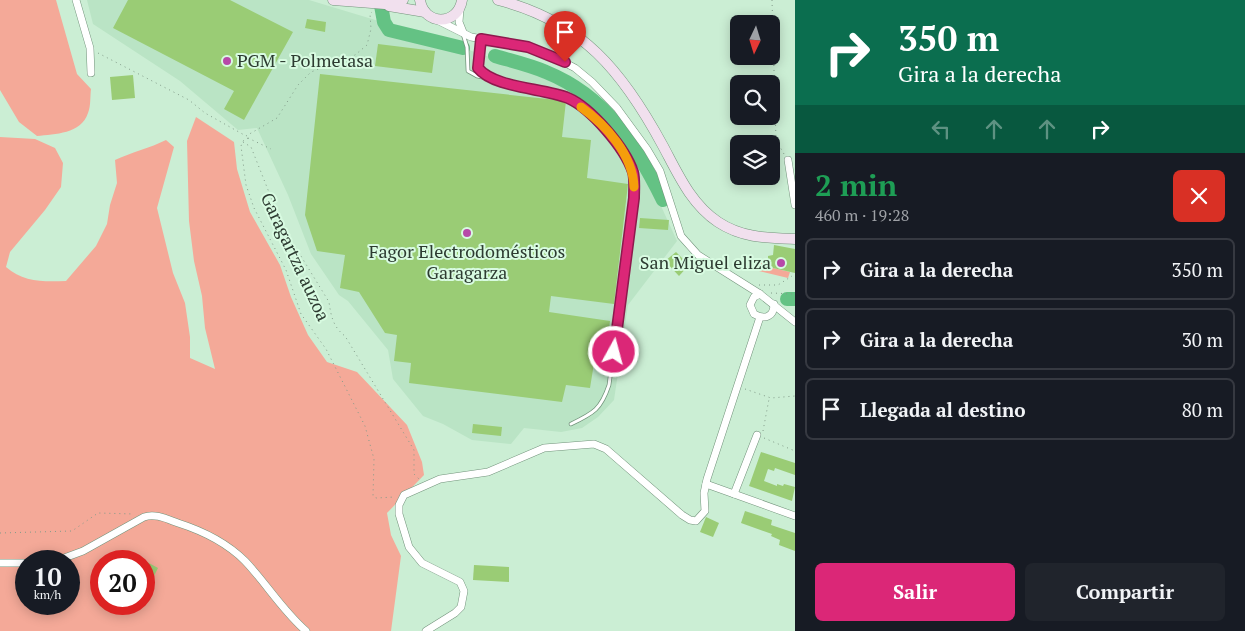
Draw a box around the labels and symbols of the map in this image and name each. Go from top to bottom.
pin [544,11,586,62]
north arrow [730,15,780,65]
place label: PGM - Polmetasa [237,48,373,72]
marker: PGM - Polmetasa [221,55,233,67]
street label: Garagartza auzoa [256,189,336,325]
marker: Fagor Electrodomésticos Garagarza [461,227,473,239]
place label: Fagor Electrodomésticos Garagarza [369,239,565,284]
place label: San Miguel eliza [640,250,771,274]
marker: San Miguel eliza [775,257,787,269]
position arrow [587,325,639,377]
speed limit sign: 20 [90,550,155,615]

